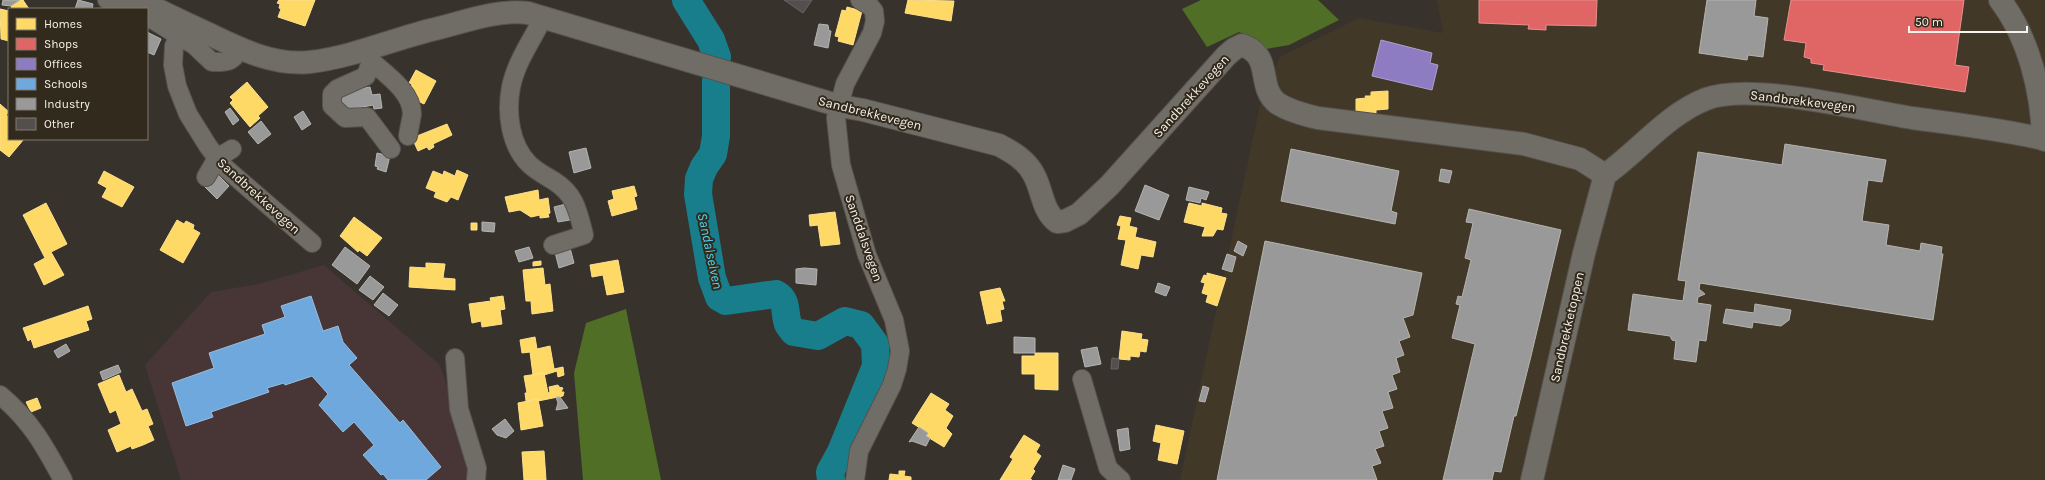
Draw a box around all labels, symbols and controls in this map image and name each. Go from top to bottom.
legend [8,8,148,140]
scale bar [1909,8,2027,34]
text: 50 m [1915,15,1943,29]
text: Homes [44,17,82,31]
text: Shops [44,37,78,51]
street label: Sandbrekkevegen [1150,52,1232,140]
text: Offices [44,57,82,71]
text: Schools [44,77,87,91]
street label: Sandbrekkevegen [1749,87,1857,115]
street label: Sandbrekkevegen [817,93,923,133]
text: Industry [44,97,90,111]
text: Other [44,117,75,131]
street label: Sandbrekkevegen [215,155,303,237]
street label: Sanddalsvegen [842,193,886,283]
water label: Sandalselven [694,211,726,291]
street label: Sandbrekketoppen [1547,270,1587,384]

